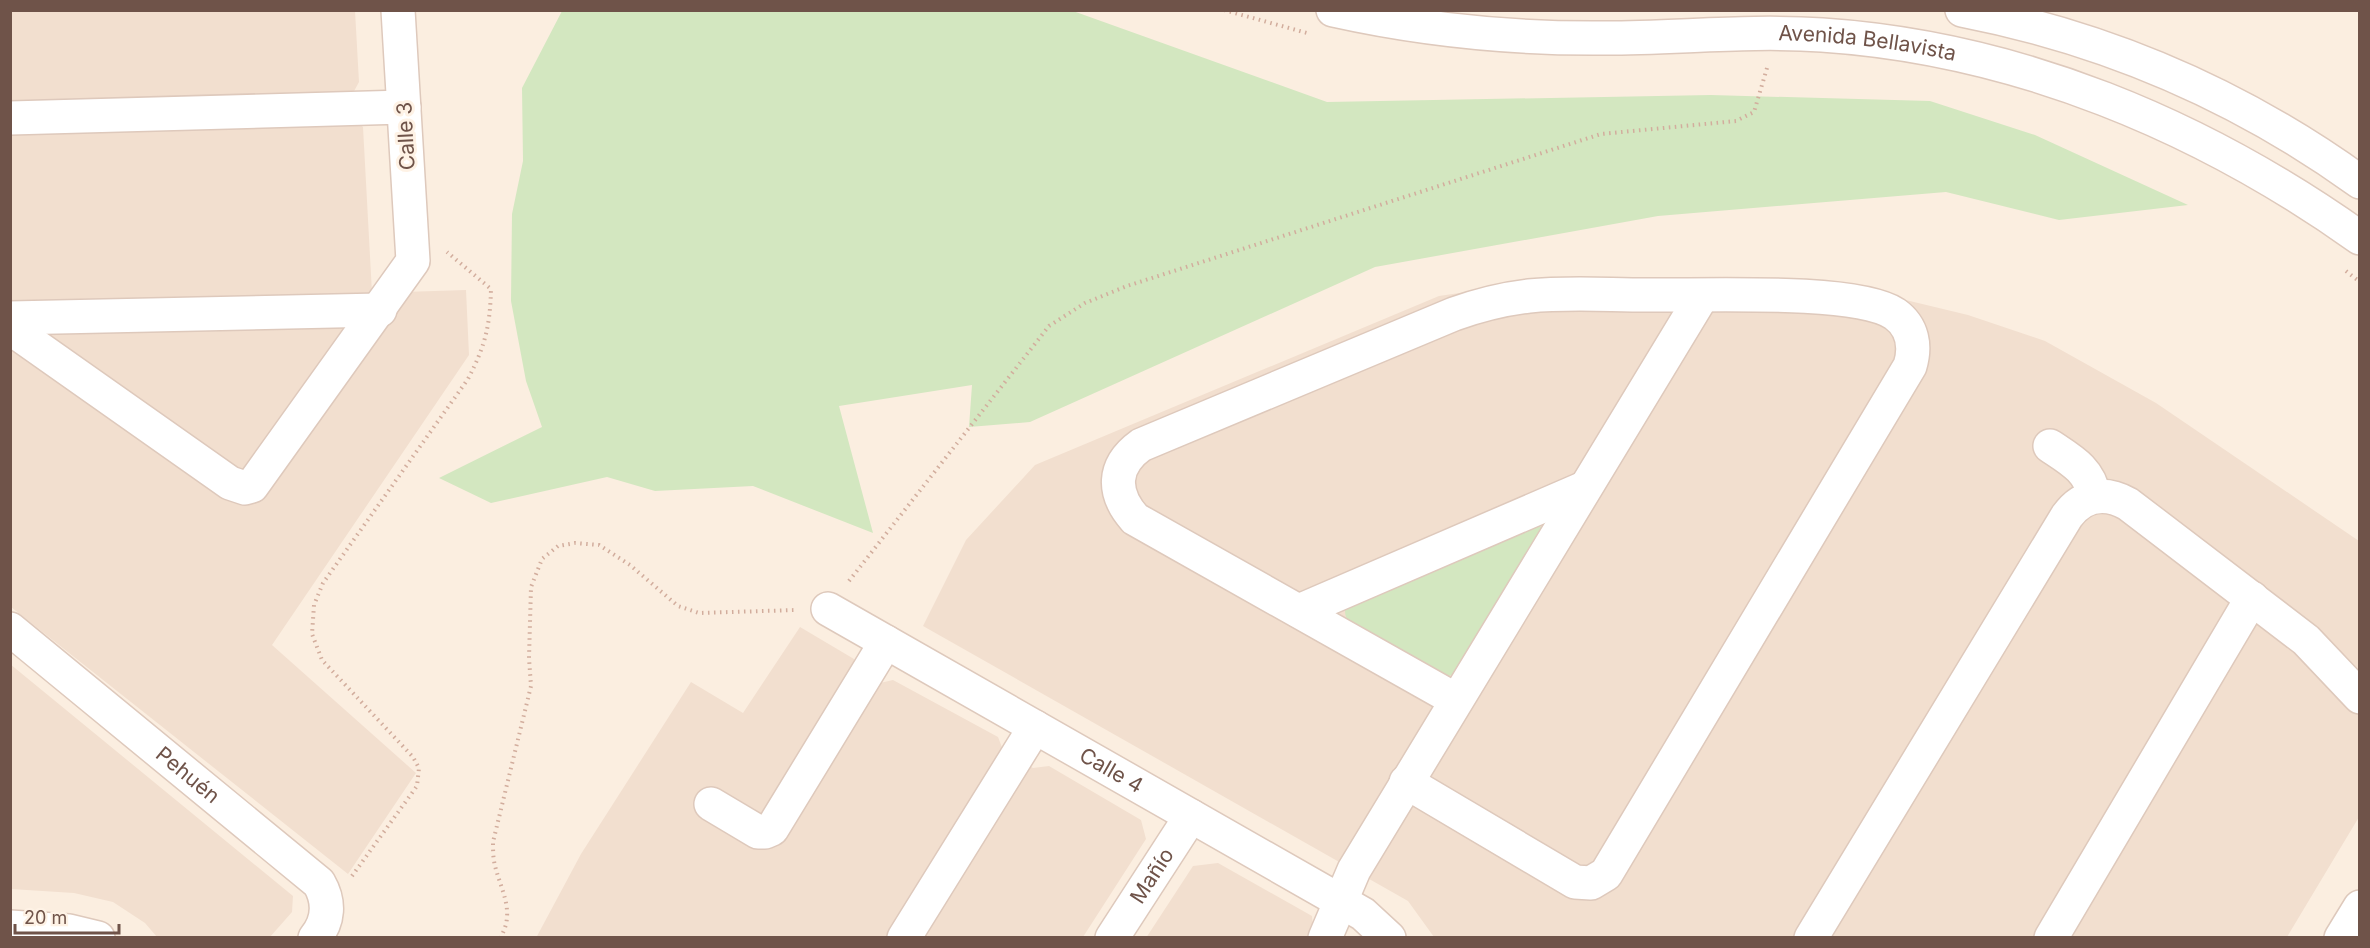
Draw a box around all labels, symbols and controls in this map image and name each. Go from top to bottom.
street label: Avenida Bellavista [1778,20,1959,66]
street label: Calle 3 [391,101,420,171]
street label: Pehuén [151,741,225,808]
street label: Calle 4 [1075,742,1148,798]
street label: Mañío [1125,843,1179,908]
scale bar [15,897,118,935]
text: 20 m [24,907,67,928]

